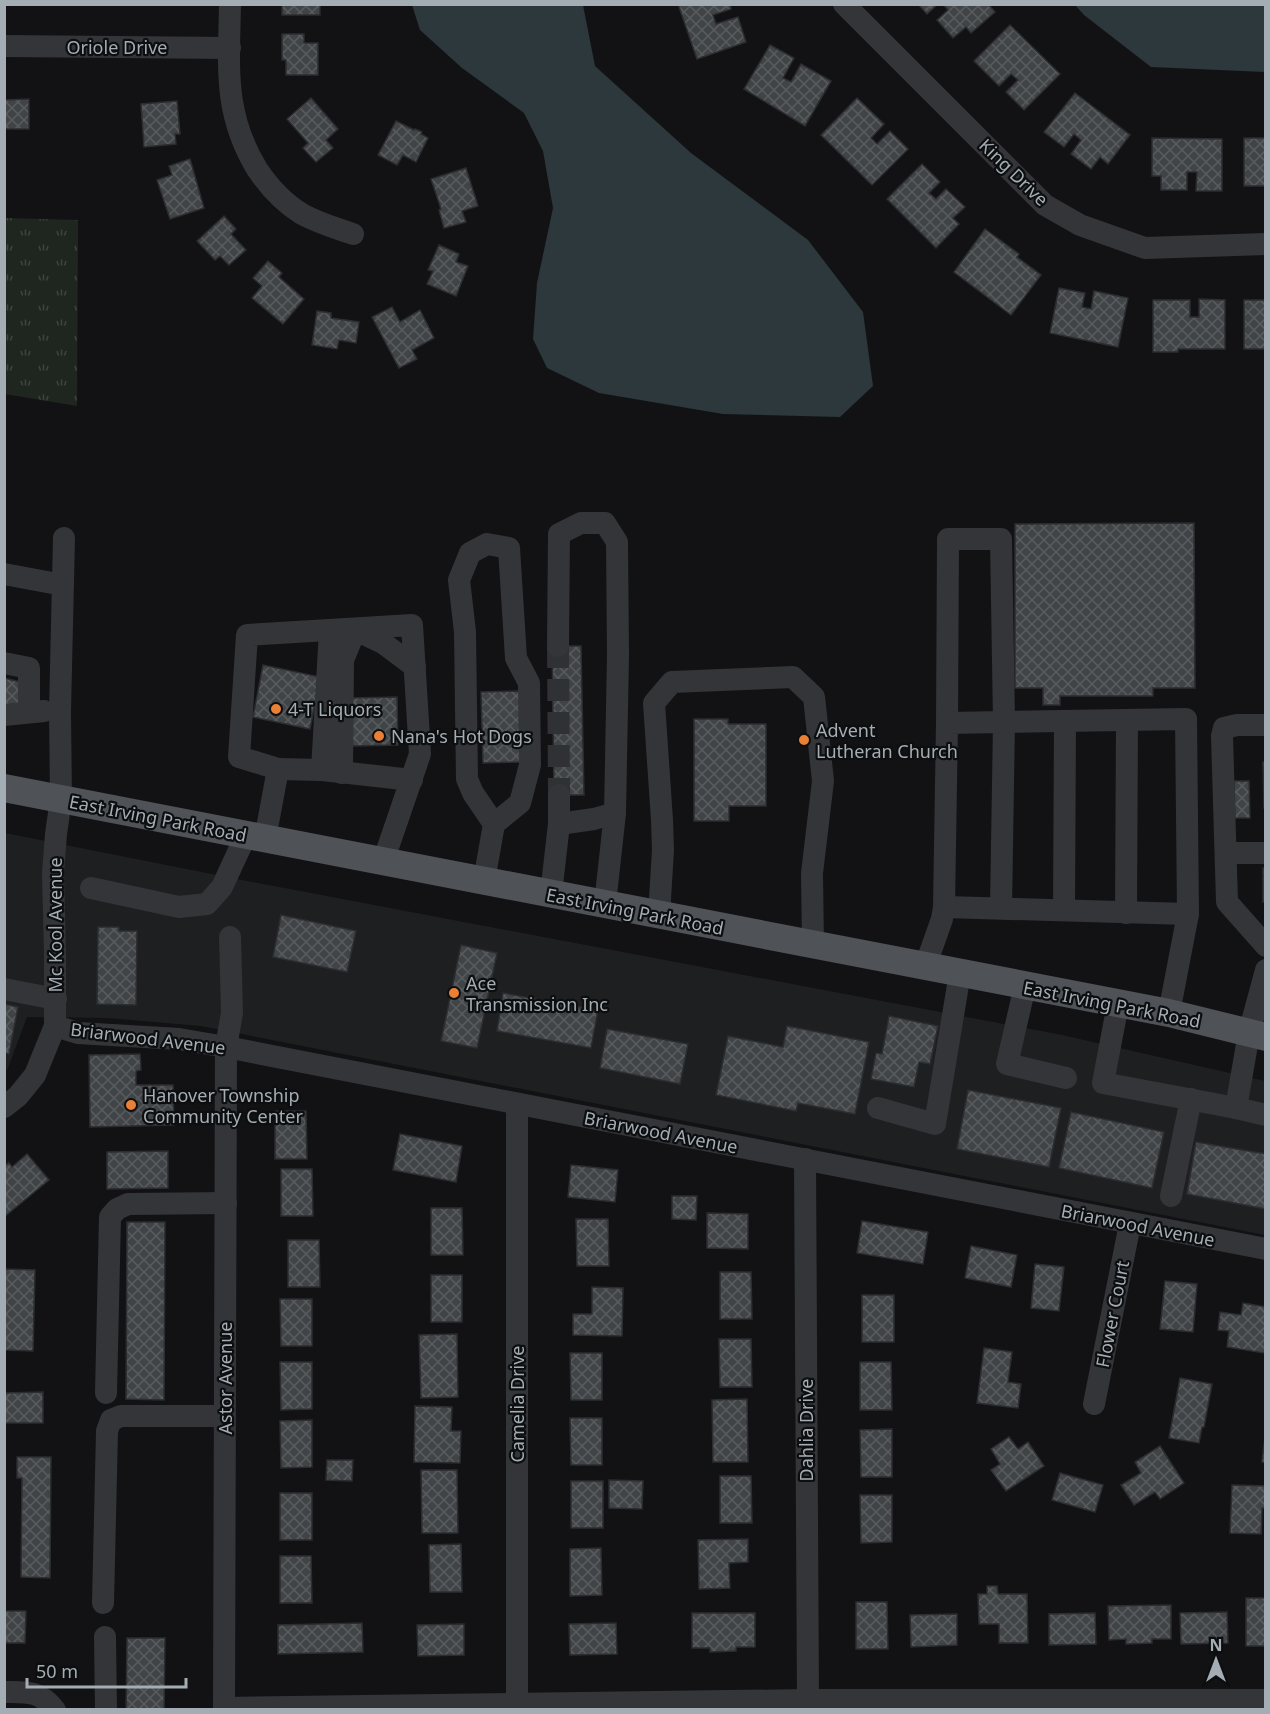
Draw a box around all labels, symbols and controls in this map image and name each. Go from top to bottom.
street label: Oriole Drive [66,35,168,59]
street label: King Drive [974,133,1054,211]
place label: 4-T Liquors [288,697,381,721]
marker: 4-T Liquors [269,702,283,716]
place label: Advent Lutheran Church [816,718,958,763]
place label: Nana's Hot Dogs [391,724,532,748]
marker: Nana's Hot Dogs [372,729,386,743]
marker: Advent Lutheran Church [797,733,811,747]
street label: East Irving Park Road [67,789,249,847]
street label: Mc Kool Avenue [43,857,67,993]
street label: East Irving Park Road [544,882,726,940]
place label: Ace Transmission Inc [466,971,608,1016]
street label: East Irving Park Road [1021,975,1203,1033]
marker: Ace Transmission Inc [447,986,461,1000]
street label: Briarwood Avenue [69,1017,227,1059]
place label: Hanover Township Community Center [143,1083,303,1128]
marker: Hanover Township Community Center [124,1098,138,1112]
street label: Briarwood Avenue [582,1105,740,1159]
street label: Briarwood Avenue [1059,1198,1217,1252]
street label: Flower Court [1090,1258,1134,1369]
street label: Astor Avenue [213,1322,237,1434]
street label: Camelia Drive [505,1345,529,1463]
street label: Dahlia Drive [794,1379,818,1481]
north arrow [1186,1630,1246,1690]
text: N [1209,1634,1223,1656]
scale bar [27,1651,186,1689]
text: 50 m [36,1659,78,1683]

